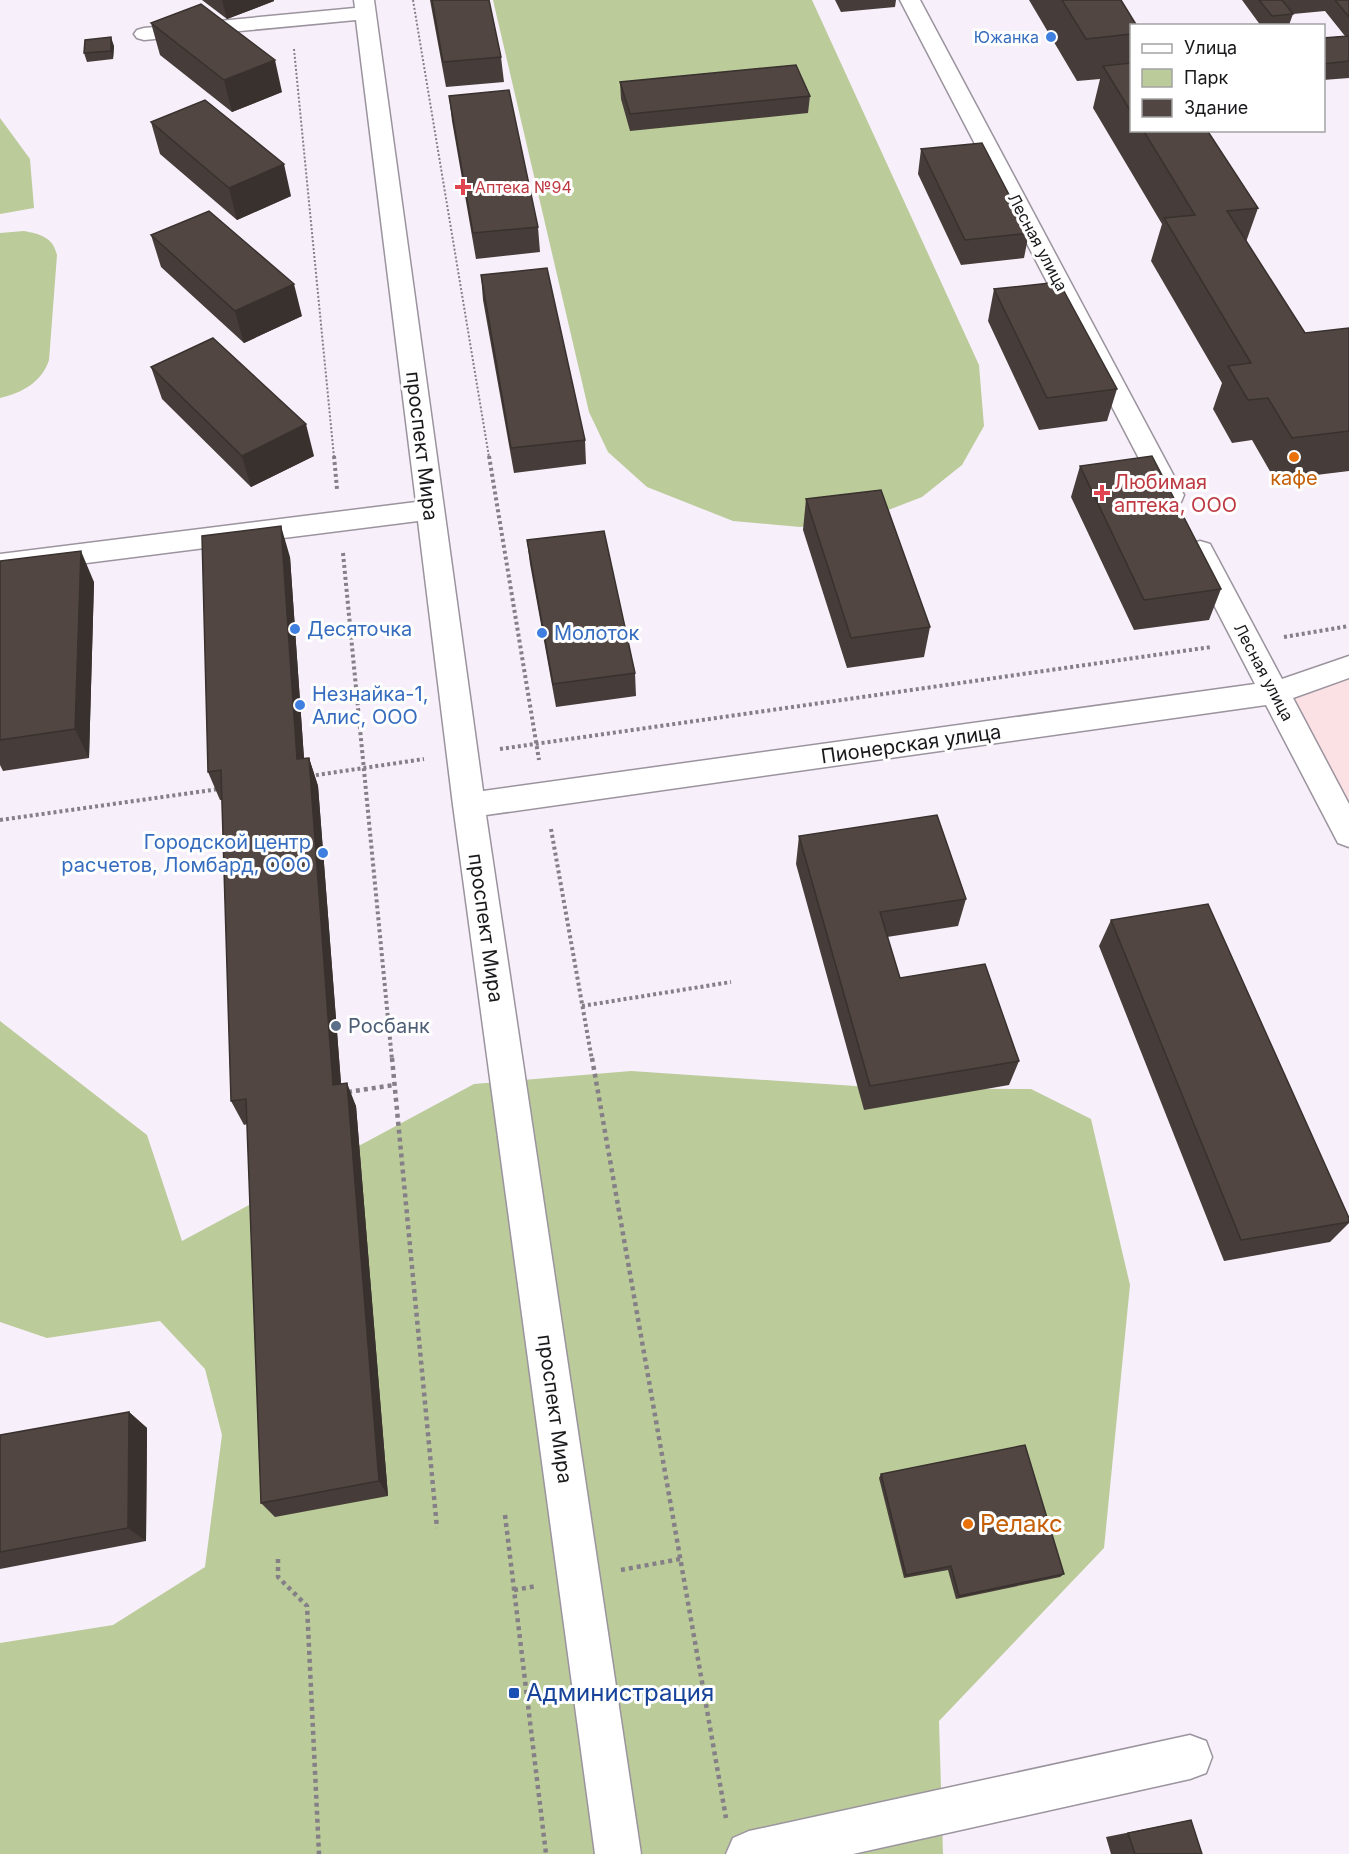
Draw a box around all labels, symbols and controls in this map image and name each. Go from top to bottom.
legend [1130,24,1325,132]
place label: Южанка [974,27,1039,47]
marker: Южанка [1044,30,1058,44]
text: Улица [1184,37,1237,58]
text: Парк [1184,67,1229,88]
text: Здание [1184,97,1248,118]
place label: Аптека №94 [475,177,572,197]
marker: Аптека №94 [456,180,470,194]
street label: Лесная улица [1004,190,1072,294]
street label: проспект Мира [401,370,443,522]
marker: кафе [1287,450,1301,464]
place label: кафе [1270,466,1318,490]
place label: Любимая аптека, ООО [1114,470,1237,517]
marker: Любимая аптека, ООО [1095,486,1109,500]
place label: Десяточка [307,617,412,641]
street label: Лесная улица [1230,620,1298,724]
place label: Молоток [554,621,640,645]
marker: Десяточка [288,622,302,636]
marker: Молоток [535,626,549,640]
place label: Незнайка-1, Алис, ООО [312,682,428,729]
marker: Незнайка-1, Алис, ООО [293,698,307,712]
street label: Пионерская улица [819,719,1003,769]
place label: Городской центр расчетов, Ломбард, ООО [61,830,311,877]
marker: Городской центр расчетов, Ломбард, ООО [316,846,330,860]
street label: проспект Мира [464,852,508,1004]
place label: Росбанк [348,1014,430,1038]
marker: Росбанк [329,1019,343,1033]
street label: проспект Мира [533,1333,577,1485]
place label: Релакс [980,1509,1063,1538]
marker: Релакс [961,1517,975,1531]
place label: Администрация [526,1678,714,1707]
marker: Администрация [507,1686,521,1700]

